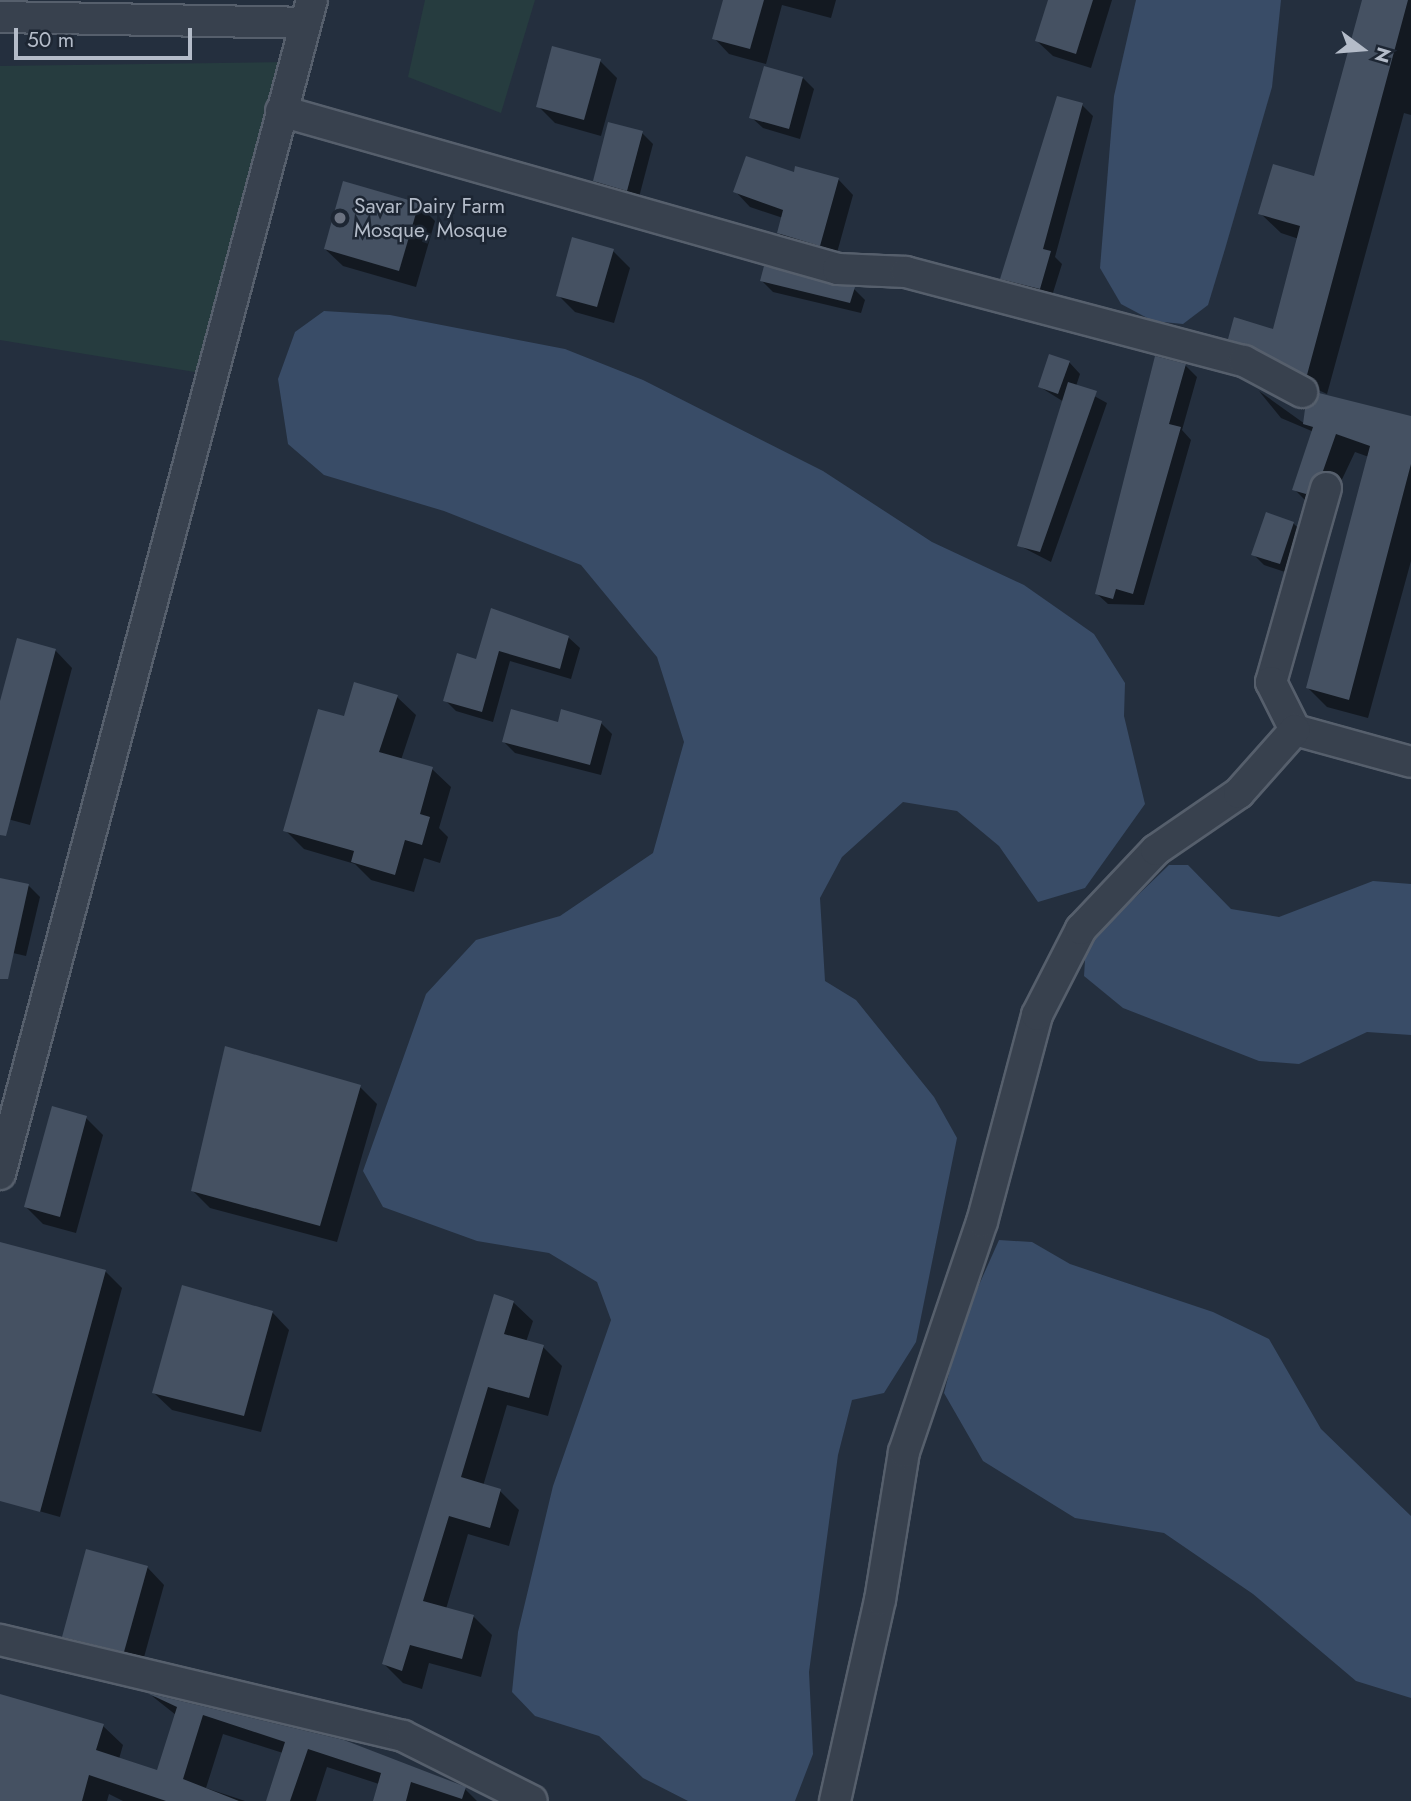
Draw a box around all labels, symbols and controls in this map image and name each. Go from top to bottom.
scale bar [18,14,196,58]
north arrow [1327,14,1397,84]
text: 50 m [27,25,74,55]
text: N [1368,44,1398,66]
place label: Savar Dairy Farm Mosque, Mosque [354,193,507,243]
marker: Savar Dairy Farm Mosque, Mosque [332,210,348,226]

